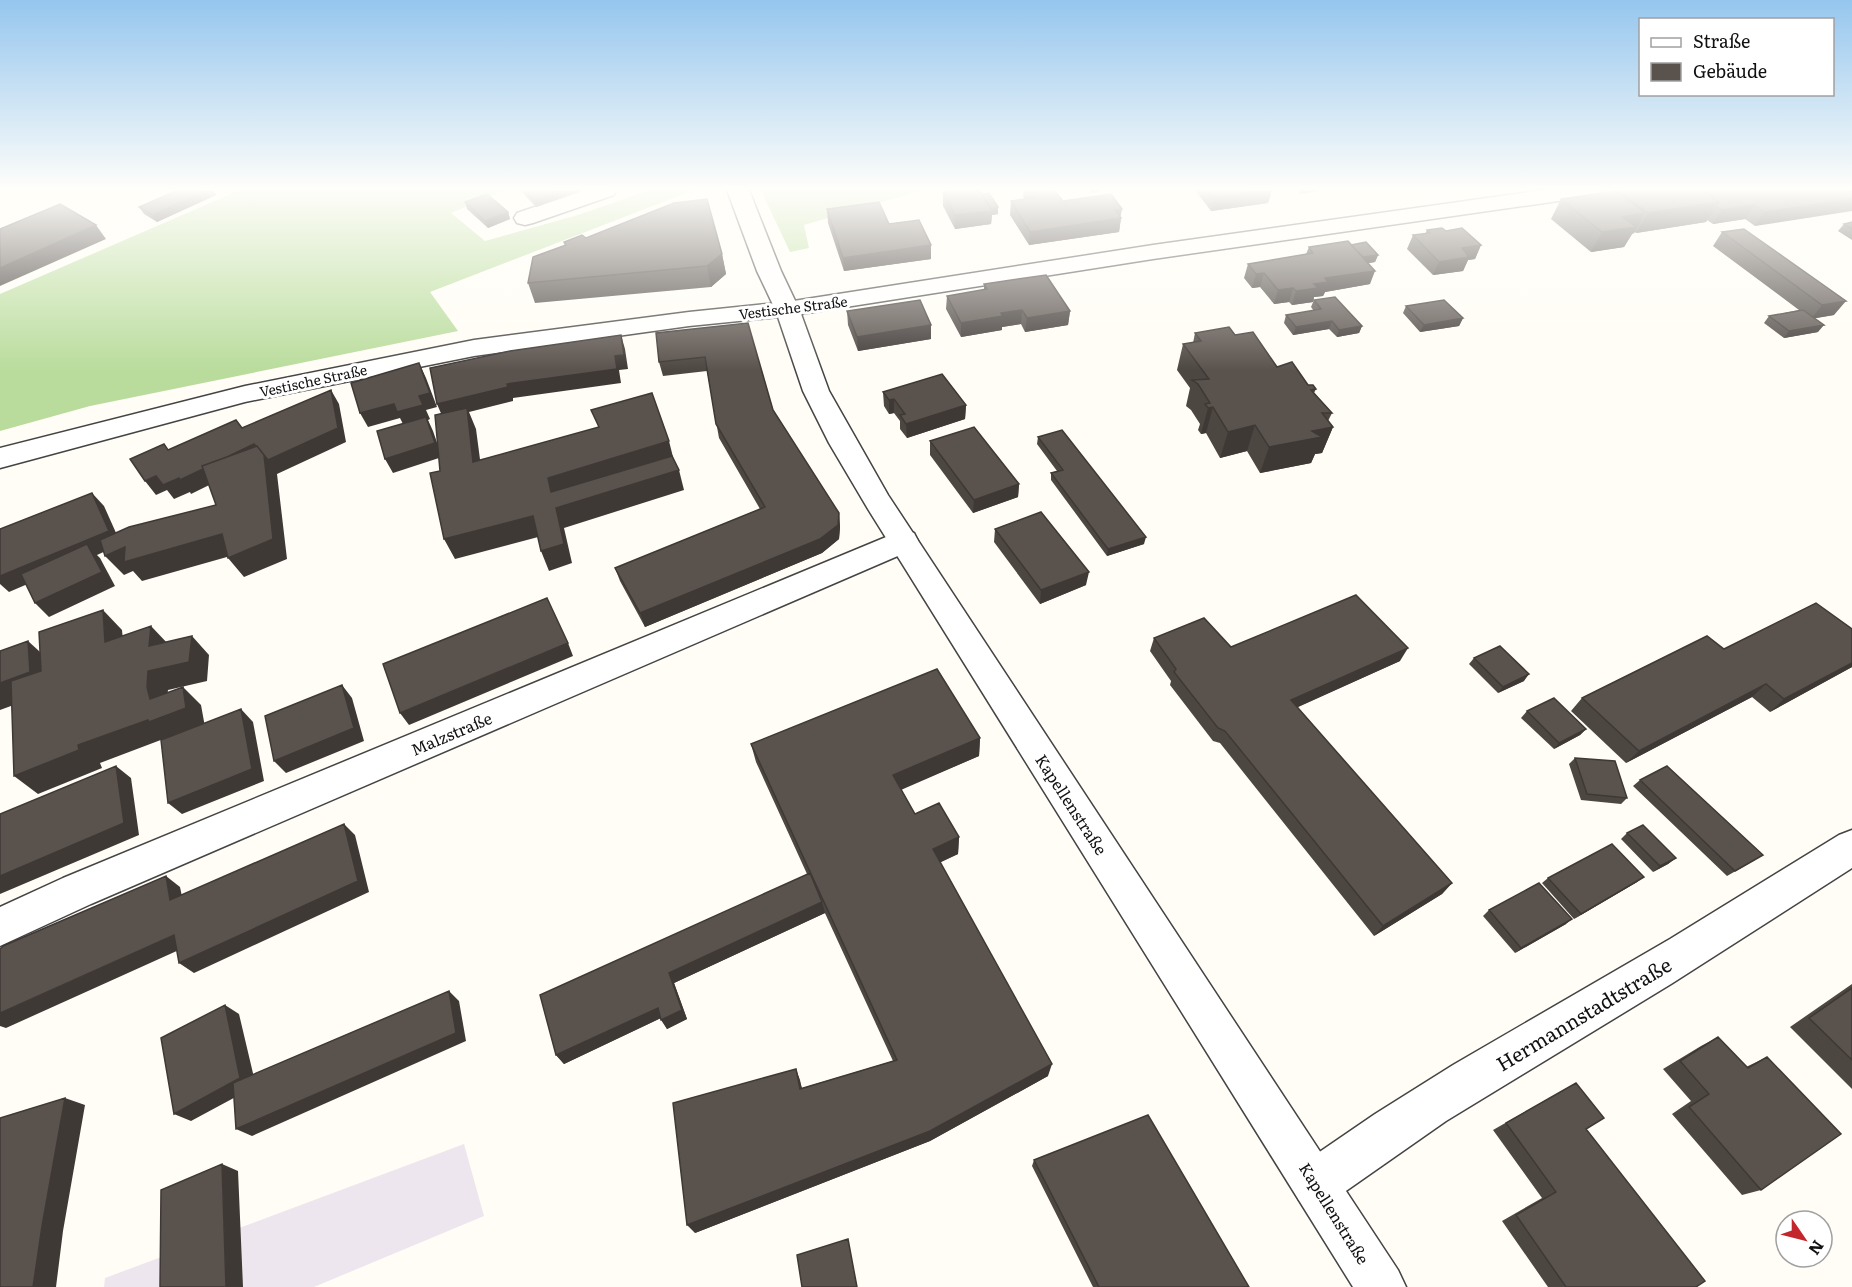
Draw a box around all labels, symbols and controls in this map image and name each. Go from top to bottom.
legend [1639,18,1834,96]
text: Straße [1693,27,1750,54]
text: Gebäude [1693,57,1767,84]
street label: Vestische Straße [737,290,849,324]
street label: Vestische Straße [257,359,369,401]
street label: Malzstraße [407,705,495,761]
street label: Kapellenstraße [1030,749,1114,859]
street label: Hermannstadtstraße [1490,949,1676,1077]
street label: Kapellenstraße [1294,1158,1376,1268]
north arrow [1774,1209,1834,1269]
text: N [1803,1236,1831,1261]

